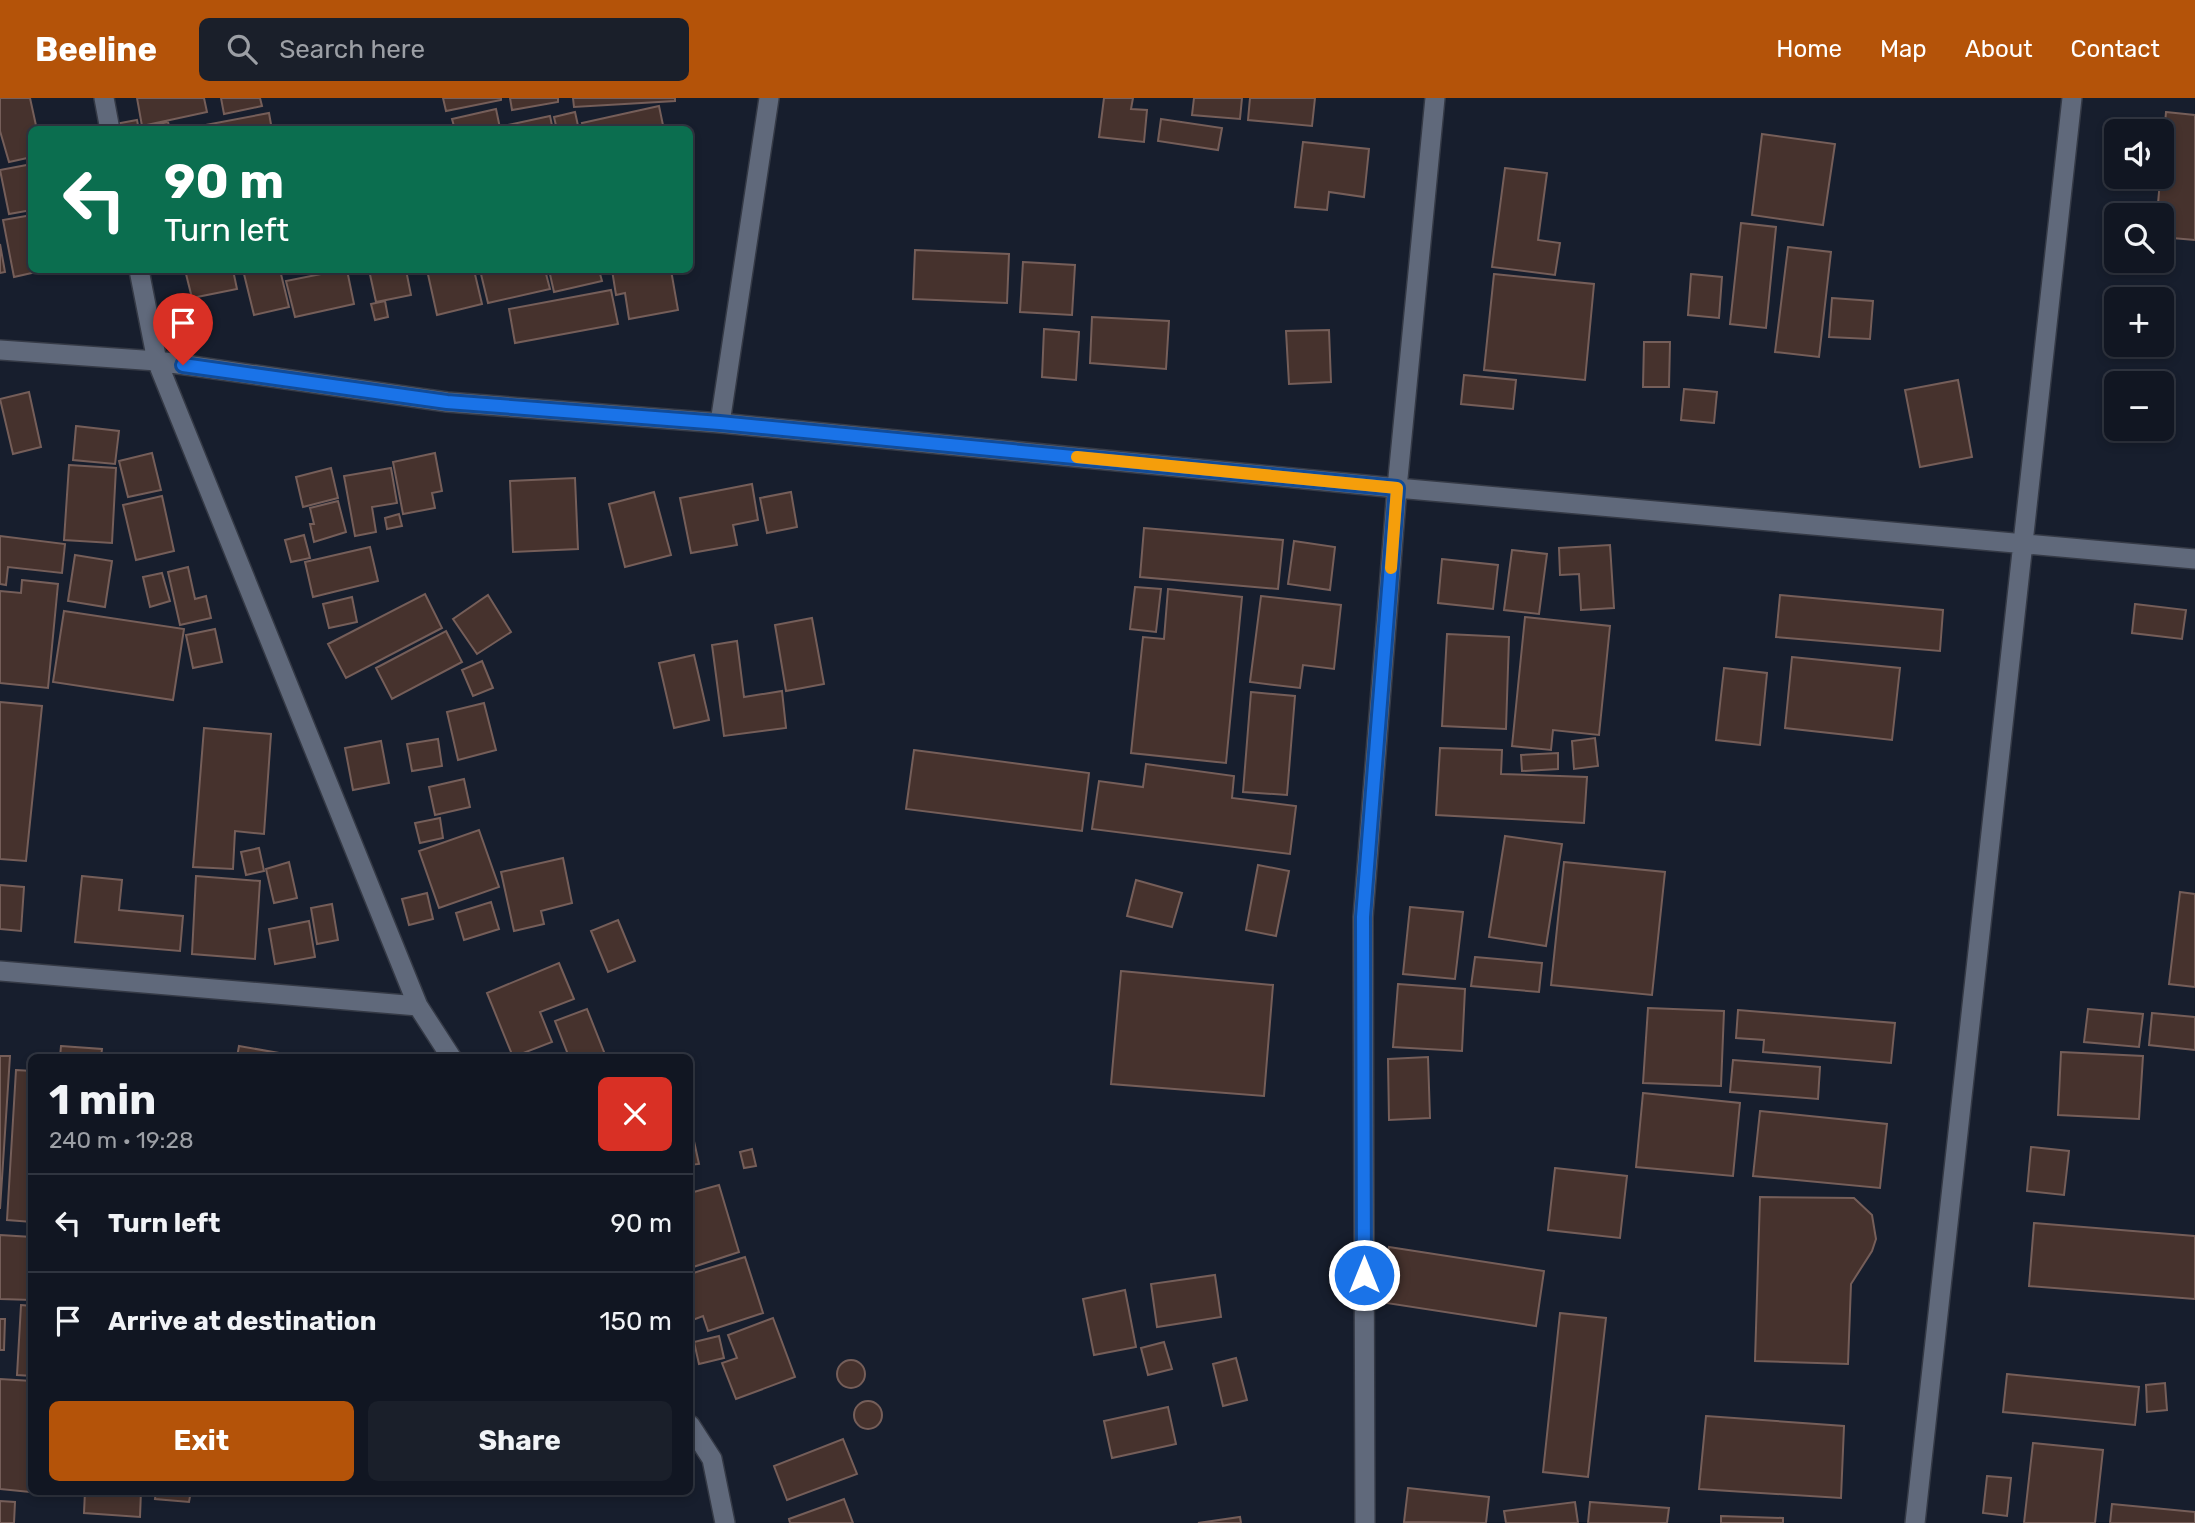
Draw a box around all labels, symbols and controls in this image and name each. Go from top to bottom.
search box [199,18,689,81]
text: Beeline [35,30,157,69]
icon: search [223,30,261,68]
text: Search here [279,34,425,65]
text: Home [1776,35,1842,63]
text: Map [1880,35,1927,63]
text: About [1965,35,2033,63]
text: Contact [2071,35,2160,63]
map controls [2104,119,2174,441]
button: sound [2104,119,2174,189]
text: 90 m [164,152,284,210]
icon: left [49,154,140,245]
button: search [2104,203,2174,273]
text: Turn left [164,211,289,249]
button: + [2104,287,2174,357]
pin [153,293,213,365]
icon: arrive [164,304,202,342]
button: − [2104,371,2174,441]
text: 1 min [49,1075,156,1125]
button: close [598,1077,672,1151]
text: 240 m · 19:28 [49,1126,194,1154]
icon: left [49,1204,87,1242]
text: Turn left [108,1208,220,1239]
text: 90 m [611,1208,672,1239]
position arrow [1327,1238,1401,1312]
icon: arrive [49,1302,87,1340]
text: Arrive at destination [108,1306,376,1337]
text: 150 m [599,1306,672,1337]
button: Exit [49,1401,354,1481]
button: Share [368,1401,672,1481]

